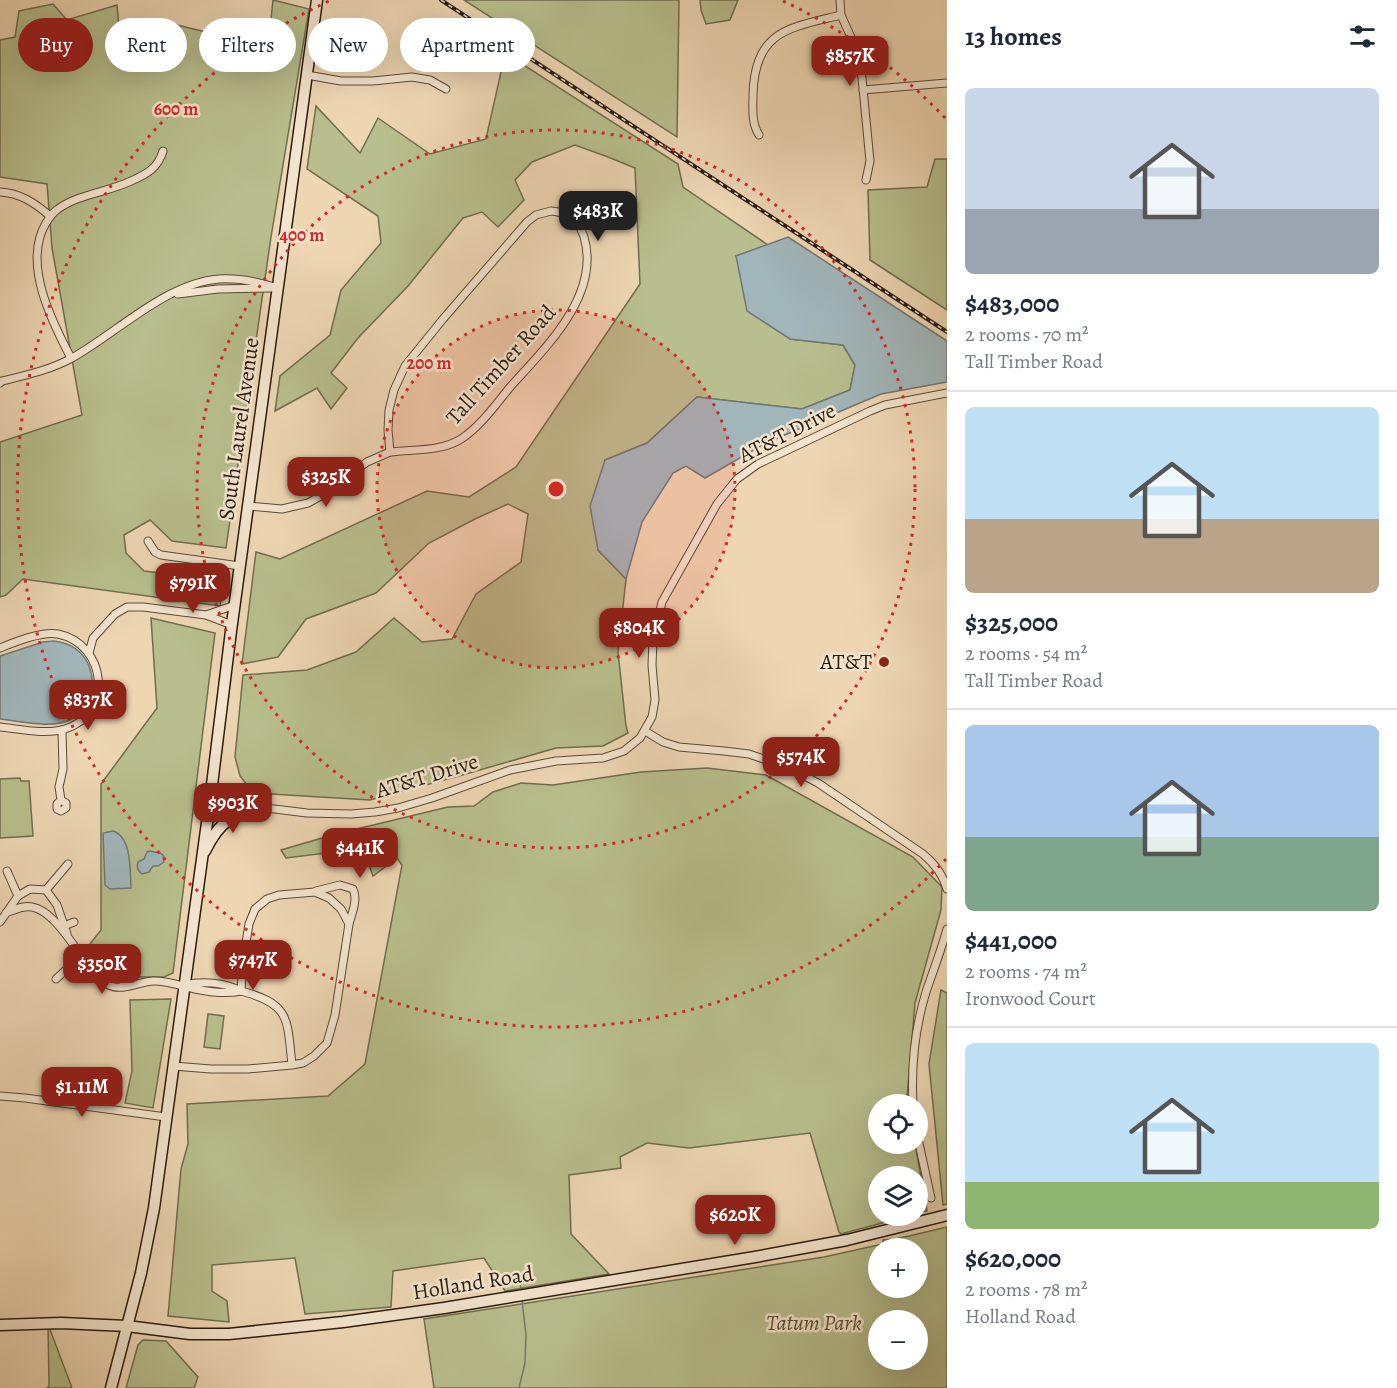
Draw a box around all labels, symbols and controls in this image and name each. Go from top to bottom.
chip: Buy [18,18,93,72]
chip: Rent [105,18,187,72]
chip: Filters [199,18,296,72]
chip: New [308,18,388,72]
chip: Apartment [400,18,535,72]
text: 13 homes [965,19,1062,54]
icon: filters [1346,20,1379,53]
pin: $857K [808,36,892,87]
text: $857K [825,42,875,69]
text: 600 m [154,97,198,121]
icon: home [1118,127,1226,235]
pin: $483K [556,191,640,242]
text: $483K [573,197,623,224]
text: 400 m [280,223,324,247]
text: $483,000 [965,286,1059,321]
street label: Tall Timber Road [439,298,563,431]
text: 2 rooms · 70 m² [965,321,1089,348]
street label: South Laurel Avenue [211,336,267,522]
text: Tall Timber Road [965,348,1103,375]
text: 200 m [406,351,452,375]
street label: AT&T Drive [732,396,841,471]
icon: home [1118,446,1226,554]
pin: $325K [284,457,368,508]
text: $325K [301,463,351,490]
centre of rings [546,479,566,499]
pin: $791K [151,563,235,614]
text: $791K [169,569,217,596]
text: $325,000 [965,605,1058,640]
pin: $804K [597,608,681,659]
text: $804K [613,614,665,641]
text: 2 rooms · 54 m² [965,640,1087,667]
place label: AT&T [819,647,872,677]
marker: AT&T [877,655,891,669]
text: Tall Timber Road [965,667,1103,694]
pin: $837K [46,680,130,731]
text: $837K [63,686,113,713]
pin: $574K [759,737,843,788]
text: $574K [777,743,825,770]
street label: AT&T Drive [371,746,482,806]
icon: home [1118,764,1226,872]
pin: $903K [191,783,275,834]
text: $903K [208,789,258,816]
pin: $441K [318,828,402,879]
text: $441K [336,834,384,861]
text: $441,000 [965,923,1057,958]
pin: $747K [211,940,295,991]
pin: $350K [60,944,144,995]
text: $747K [229,946,277,973]
text: $350K [77,950,127,977]
text: 2 rooms · 74 m² [965,958,1087,985]
text: Ironwood Court [965,985,1096,1012]
pin: $1.11M [33,1067,131,1118]
text: $1.11M [55,1073,109,1100]
icon: home [1118,1082,1226,1190]
map controls [868,1094,928,1370]
button: locate [868,1094,928,1154]
button: layers [868,1166,928,1226]
pin: $620K [693,1195,777,1246]
text: $620K [709,1201,761,1228]
button: + [868,1238,928,1298]
text: $620,000 [965,1241,1061,1276]
street label: Holland Road [410,1259,536,1307]
text: 2 rooms · 78 m² [965,1276,1088,1303]
text: Holland Road [965,1303,1076,1330]
park label: Tatum Park [766,1308,862,1338]
button: − [868,1310,928,1370]

